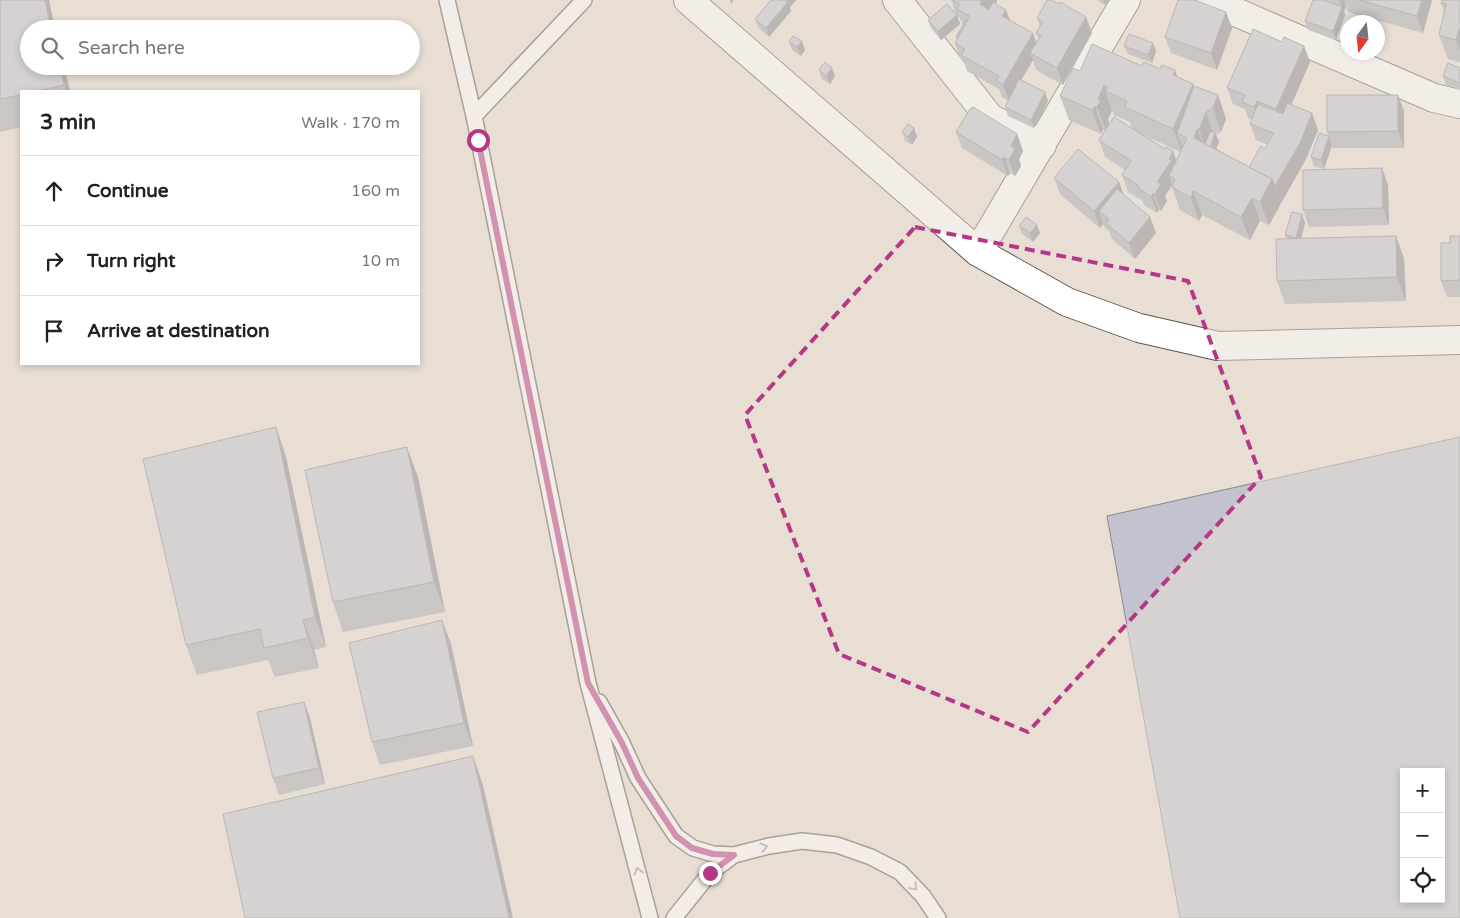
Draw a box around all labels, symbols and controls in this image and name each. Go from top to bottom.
north arrow [1340,15,1385,60]
search box [20,20,420,75]
icon: search [38,34,66,62]
text: Search here [78,37,185,59]
text: 3 min [40,110,96,135]
text: Walk · 170 m [301,113,400,133]
route start [467,129,490,152]
icon: ahead [40,177,68,205]
text: Continue [87,180,169,202]
text: 160 m [351,181,400,201]
icon: right [40,247,68,275]
text: Turn right [87,250,175,272]
text: 10 m [361,251,400,271]
icon: arrive [40,317,68,345]
text: Arrive at destination [87,320,270,342]
map controls [1400,768,1445,903]
button: + [1400,768,1445,813]
button: − [1400,813,1445,858]
one-way arrow [760,842,769,853]
button: locate [1400,858,1445,903]
route end [699,862,722,885]
one-way arrow [633,867,643,875]
one-way arrow [908,881,917,890]

